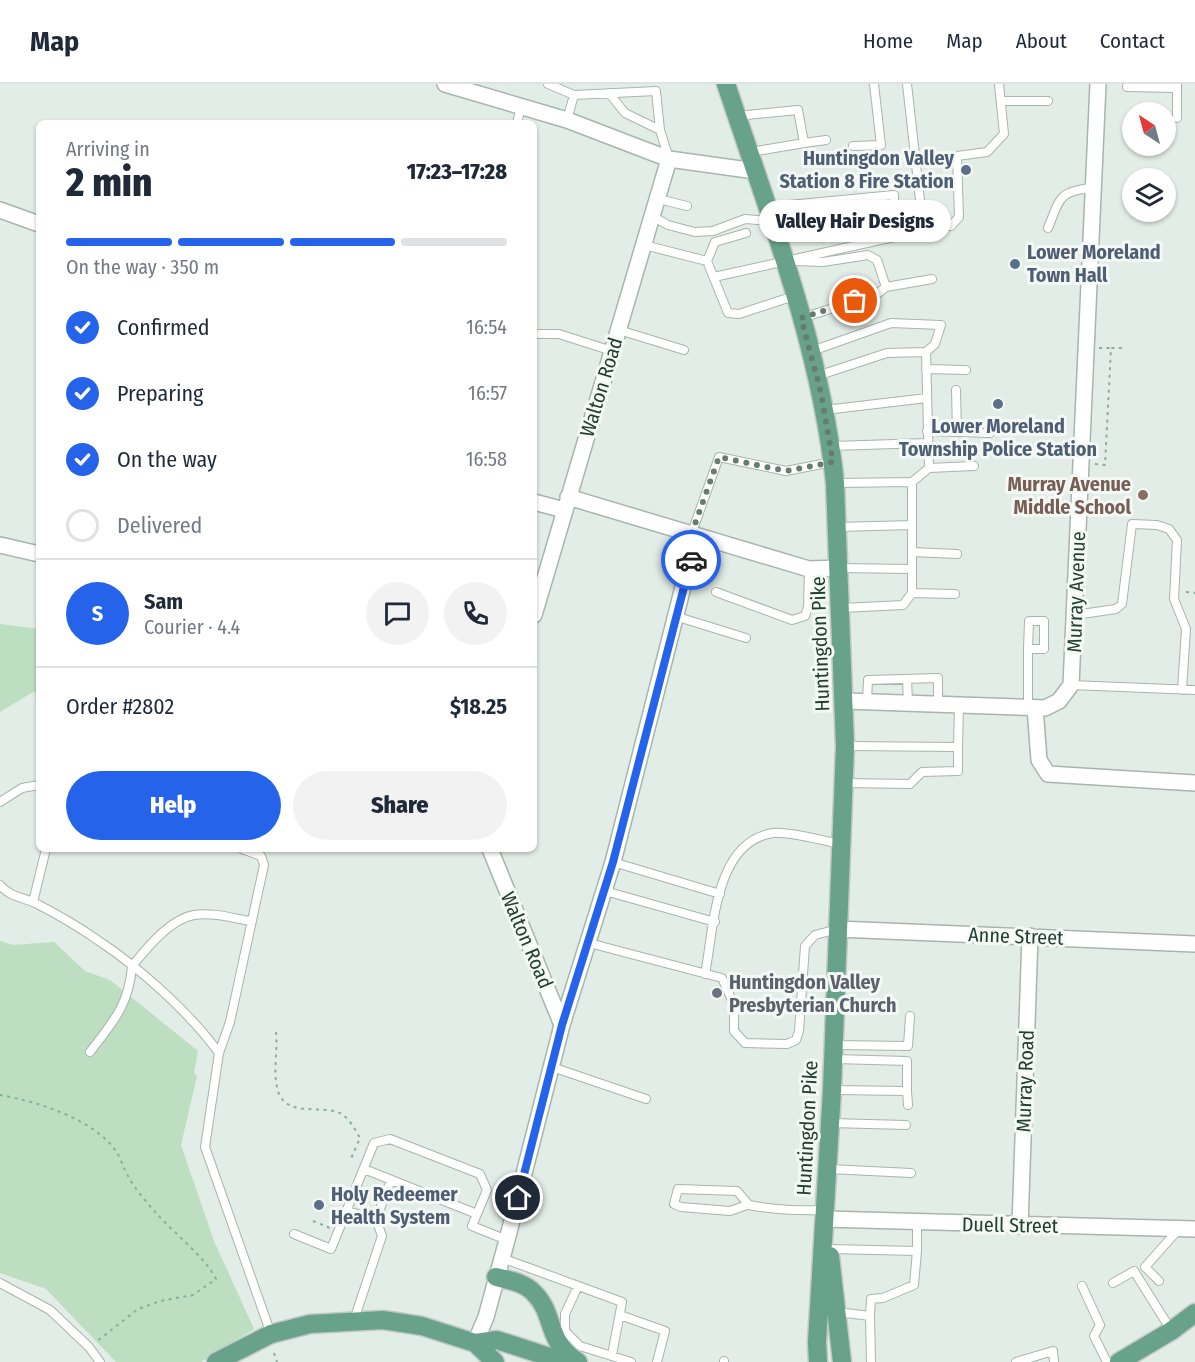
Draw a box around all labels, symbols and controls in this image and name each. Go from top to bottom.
text: Map [30,25,79,58]
text: Home [863,28,913,54]
text: Map [946,28,983,54]
text: About [1016,28,1067,54]
text: Contact [1100,28,1165,54]
north arrow [1122,102,1176,156]
map controls [1122,102,1176,222]
text: Arriving in [66,137,150,161]
place label: Huntingdon Valley Station 8 Fire Station [779,146,954,193]
text: 17:23–17:28 [407,158,507,185]
text: 2 min [66,160,152,206]
marker: Huntingdon Valley Station 8 Fire Station [959,163,973,177]
button: layers [1122,168,1176,222]
callout: Valley Hair Designs [759,199,951,241]
text: Valley Hair Designs [776,209,934,233]
place label: Lower Moreland Town Hall [1027,240,1161,287]
text: On the way · 350 m [66,255,219,279]
marker: Lower Moreland Town Hall [1008,257,1022,271]
pin [829,275,880,326]
icon: bag [838,284,871,317]
icon: check [66,311,99,344]
text: Confirmed [117,314,210,341]
text: 16:54 [466,315,507,339]
street label: Walton Road [575,334,627,440]
icon: check [66,377,99,410]
text: Preparing [117,380,203,407]
text: 16:57 [468,381,507,405]
marker: Lower Moreland Township Police Station [991,397,1005,411]
place label: Lower Moreland Township Police Station [899,414,1097,461]
icon: check [66,443,99,476]
text: On the way [117,446,217,473]
text: 16:58 [466,447,507,471]
place label: Murray Avenue Middle School [1008,472,1132,519]
marker: Murray Avenue Middle School [1136,488,1150,502]
text: Delivered [117,512,202,539]
courier [661,530,721,590]
street label: Murray Avenue [1062,531,1090,653]
icon: car [675,544,708,577]
street label: Huntingdon Pike [806,576,834,712]
button: chat [366,582,429,645]
button: phone [444,582,507,645]
text: Sam [144,588,183,615]
text: S [92,600,103,627]
text: Courier · 4.4 [144,615,240,639]
text: Order #2802 [66,693,174,720]
text: $18.25 [450,693,507,720]
button: Help [66,771,281,840]
button: Share [293,771,507,840]
street label: Walton Road [496,888,558,992]
street label: Anne Street [968,922,1065,950]
place label: Huntingdon Valley Presbyterian Church [729,970,896,1017]
marker: Huntingdon Valley Presbyterian Church [710,986,724,1000]
street label: Murray Road [1011,1029,1039,1133]
street label: Huntingdon Pike [791,1060,823,1196]
pin [492,1172,543,1223]
icon: home [501,1181,534,1214]
place label: Holy Redeemer Health System [331,1182,458,1229]
marker: Holy Redeemer Health System [312,1198,326,1212]
street label: Duell Street [962,1212,1059,1238]

